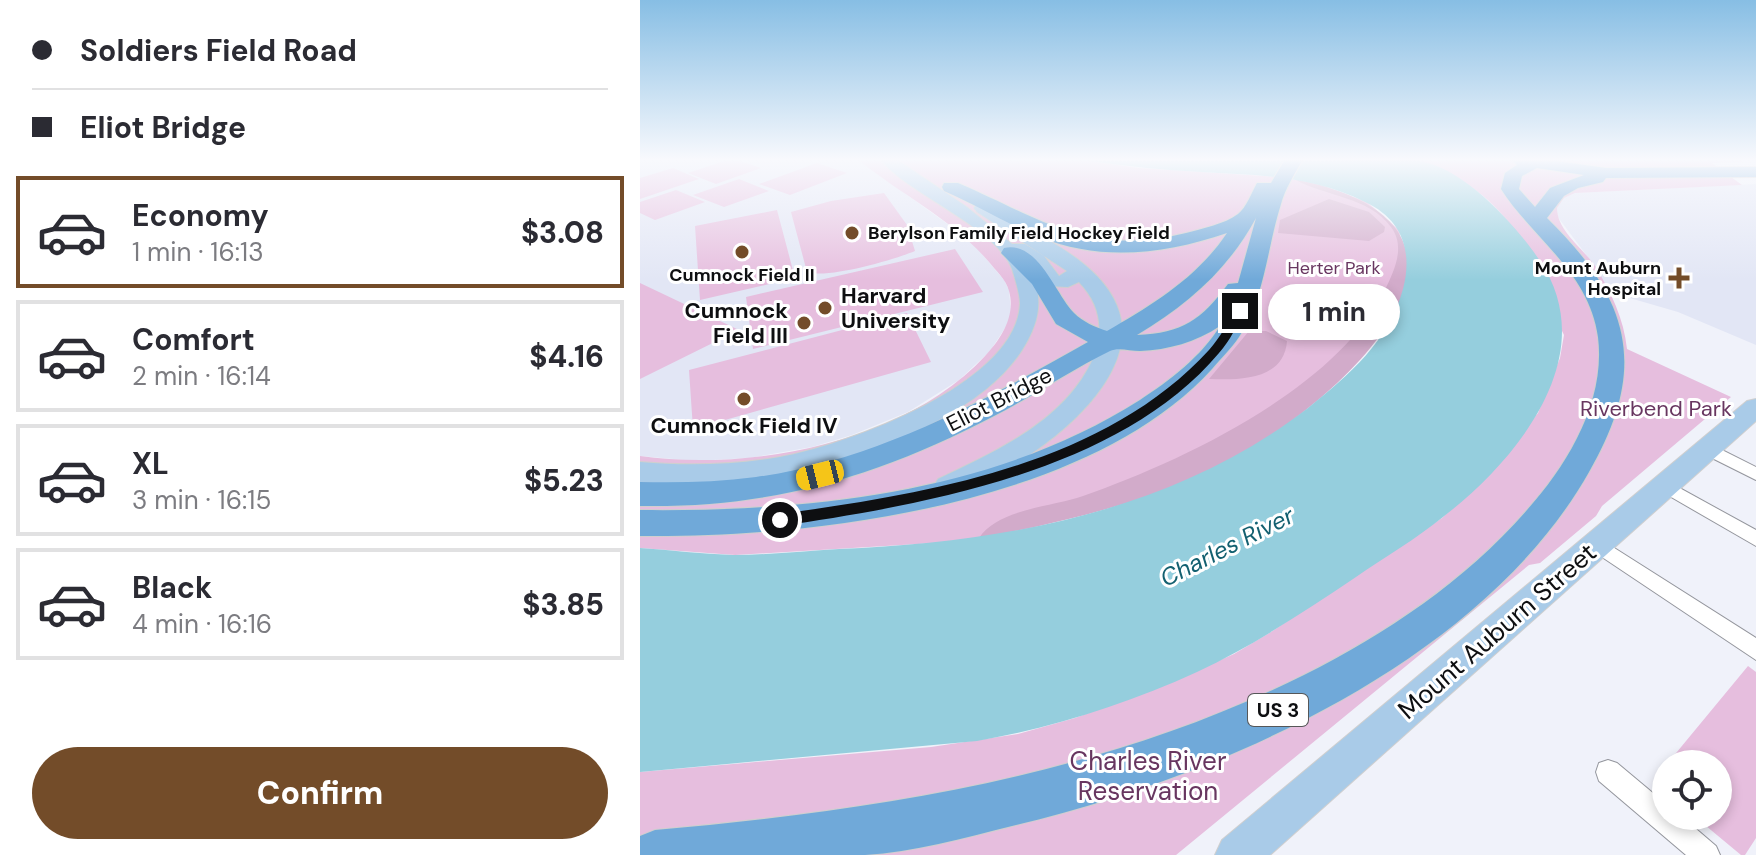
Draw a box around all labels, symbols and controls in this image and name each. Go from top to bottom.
text: Soldiers Field Road [80,31,357,70]
text: Eliot Bridge [80,108,246,147]
icon: car [36,196,108,268]
text: Economy [132,196,269,235]
text: $3.08 [521,213,604,252]
place label: Berylson Family Field Hockey Field [868,221,1170,245]
marker: Berylson Family Field Hockey Field [843,224,861,242]
text: 1 min · 16:13 [132,235,264,269]
marker: Cumnock Field II [733,243,751,261]
park label: Herter Park [1287,256,1381,280]
place label: Mount Auburn Hospital [1535,256,1661,301]
place label: Cumnock Field II [669,263,815,287]
marker: Mount Auburn Hospital [1668,267,1690,289]
place label: Harvard University [841,281,950,335]
callout: 1 min [1268,283,1400,339]
route end [1222,293,1258,329]
text: 1 min [1302,295,1366,329]
place label: Cumnock Field III [684,296,788,350]
marker: Harvard University [816,299,834,317]
marker: Cumnock Field III [795,314,813,332]
icon: car [36,320,108,392]
text: Comfort [132,320,255,359]
text: $4.16 [529,337,604,376]
text: 2 min · 16:14 [132,359,271,393]
street label: Eliot Bridge [942,361,1057,438]
marker: Cumnock Field IV [735,390,753,408]
park label: Riverbend Park [1580,394,1732,423]
place label: Cumnock Field IV [650,411,838,440]
icon: car [36,444,108,516]
text: XL [132,444,169,483]
car [794,458,846,492]
text: $5.23 [524,461,604,500]
text: 3 min · 16:15 [132,483,271,517]
water label: Charles River [1155,499,1300,594]
route start [762,502,798,538]
street label: Mount Auburn Street [1391,535,1603,727]
icon: car [36,568,108,640]
text: Black [132,568,212,607]
text: $3.85 [522,585,604,624]
text: 4 min · 16:16 [132,607,272,641]
road number: US 3 [1248,694,1308,726]
park label: Charles River Reservation [1069,744,1227,808]
button: Confirm [32,747,608,839]
map controls [1652,750,1732,830]
button: locate [1652,750,1732,830]

